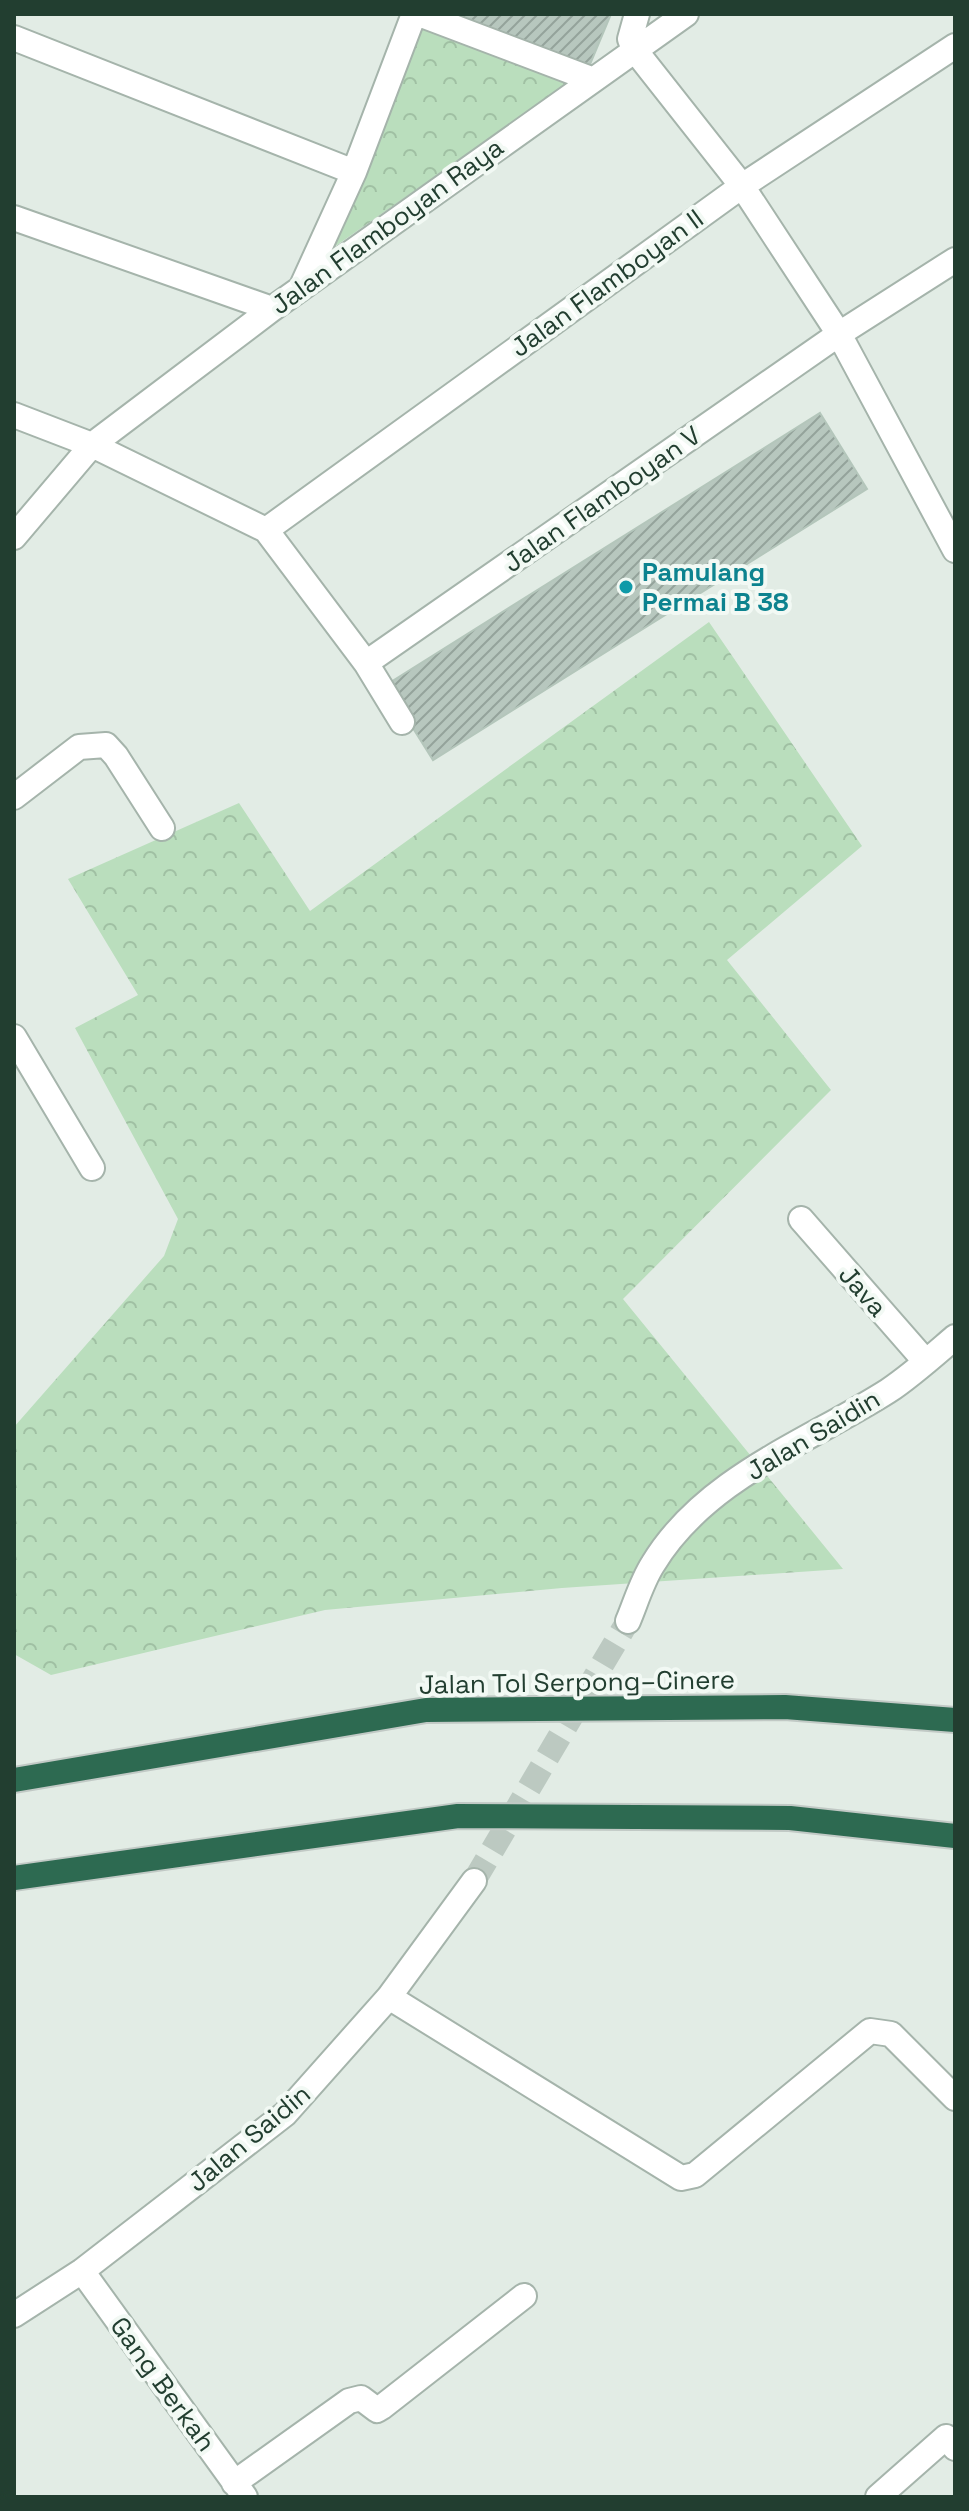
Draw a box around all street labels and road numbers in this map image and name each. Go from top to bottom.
street label: Jalan Flamboyan Raya [264,130,510,322]
street label: Jalan Flamboyan II [504,202,710,364]
street label: Jalan Flamboyan V [497,418,707,580]
street label: Java [831,1258,895,1324]
street label: Jalan Saidin [740,1382,886,1488]
street label: Jalan Tol Serpong–Cinere [419,1662,735,1702]
street label: Jalan Saidin [181,2077,317,2199]
street label: Gang Berkah [103,2310,223,2458]

